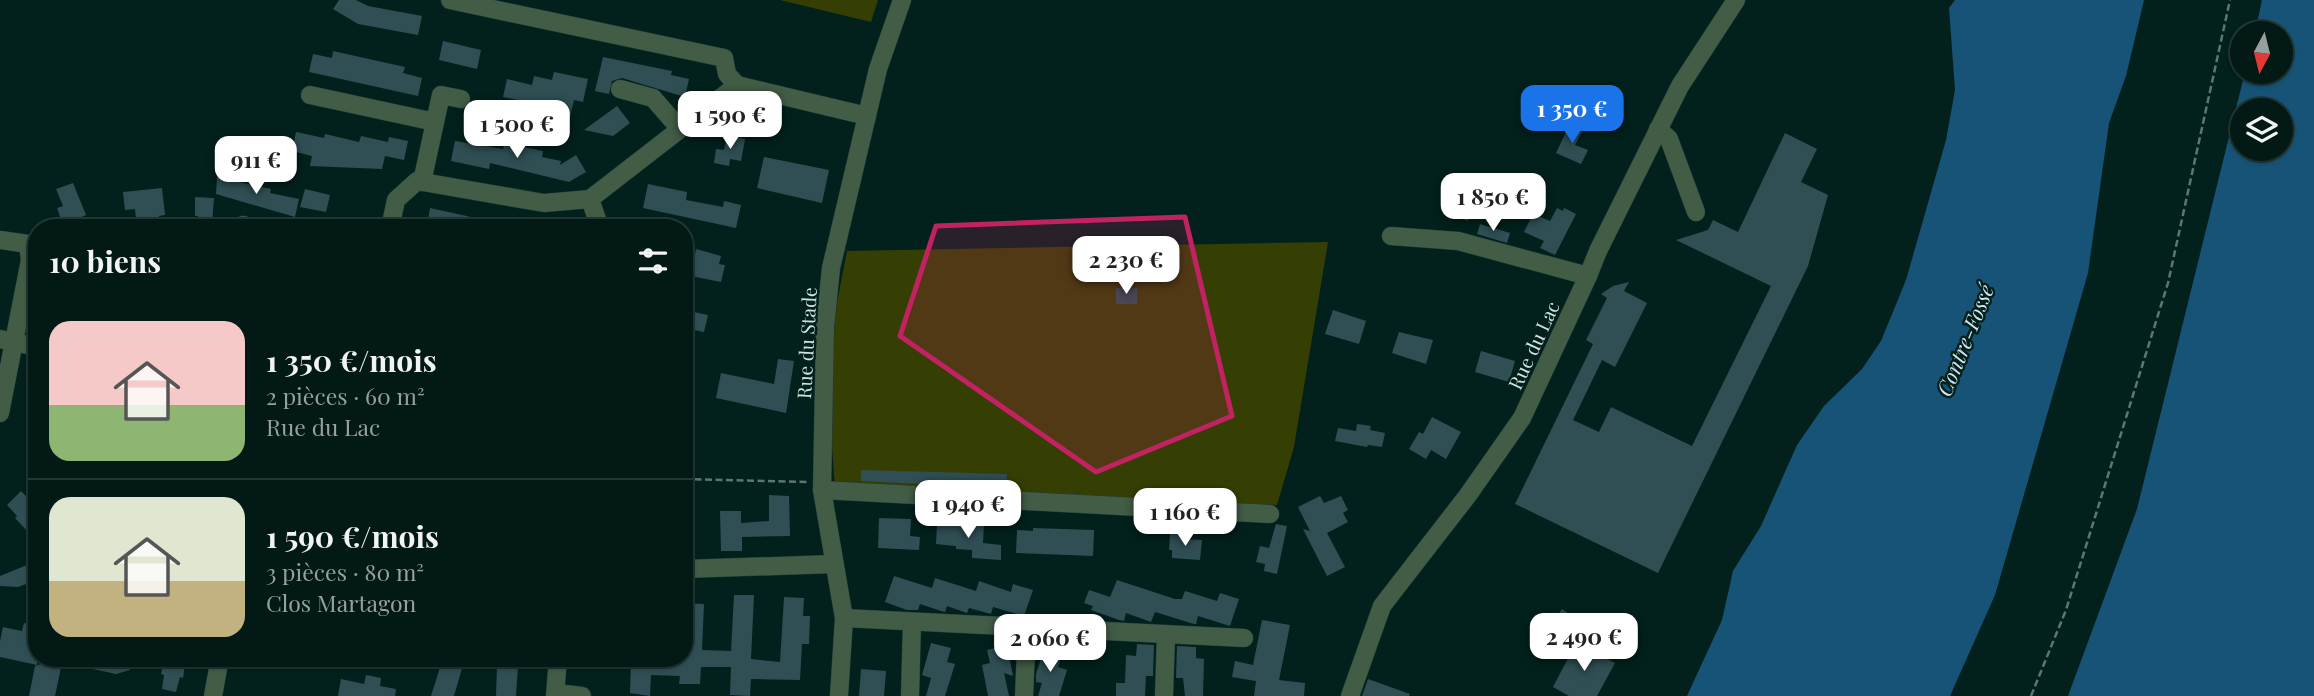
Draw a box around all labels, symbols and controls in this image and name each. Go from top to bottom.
north arrow [2230,21,2292,84]
map controls [2230,21,2293,161]
pin: 1 350 € [1507,86,1637,145]
pin: 1 590 € [665,92,795,151]
text: 1 350 € [1537,92,1607,123]
text: 1 590 € [694,98,766,129]
button: layers [2230,98,2293,161]
pin: 1 500 € [452,100,582,160]
text: 1 500 € [480,107,554,138]
pin: 911 € [207,136,305,196]
text: 911 € [231,143,281,174]
pin: 1 850 € [1428,174,1558,233]
text: 1 850 € [1457,180,1529,211]
pin: 2 230 € [1061,236,1191,296]
text: 10 biens [49,241,161,281]
icon: filters [634,242,672,280]
text: 2 230 € [1088,243,1164,274]
water label: Contre-Fossé [1929,278,2000,400]
street label: Rue du Stade [790,287,822,399]
street label: Rue du Lac [1501,297,1565,393]
text: 1 350 €/mois [266,340,437,380]
icon: home [105,349,189,433]
text: 2 pièces · 60 m² [266,380,425,411]
text: Rue du Lac [266,411,380,442]
pin: 1 940 € [903,480,1033,540]
text: 1 940 € [931,487,1005,518]
pin: 1 160 € [1120,489,1250,548]
text: 1 160 € [1150,495,1220,526]
text: 1 590 €/mois [266,516,439,556]
icon: home [105,525,189,609]
text: 3 pièces · 80 m² [266,556,424,587]
text: Clos Martagon [266,587,416,618]
pin: 2 060 € [985,614,1115,674]
pin: 2 490 € [1519,614,1649,673]
text: 2 490 € [1546,620,1622,651]
text: 2 060 € [1010,621,1090,652]

